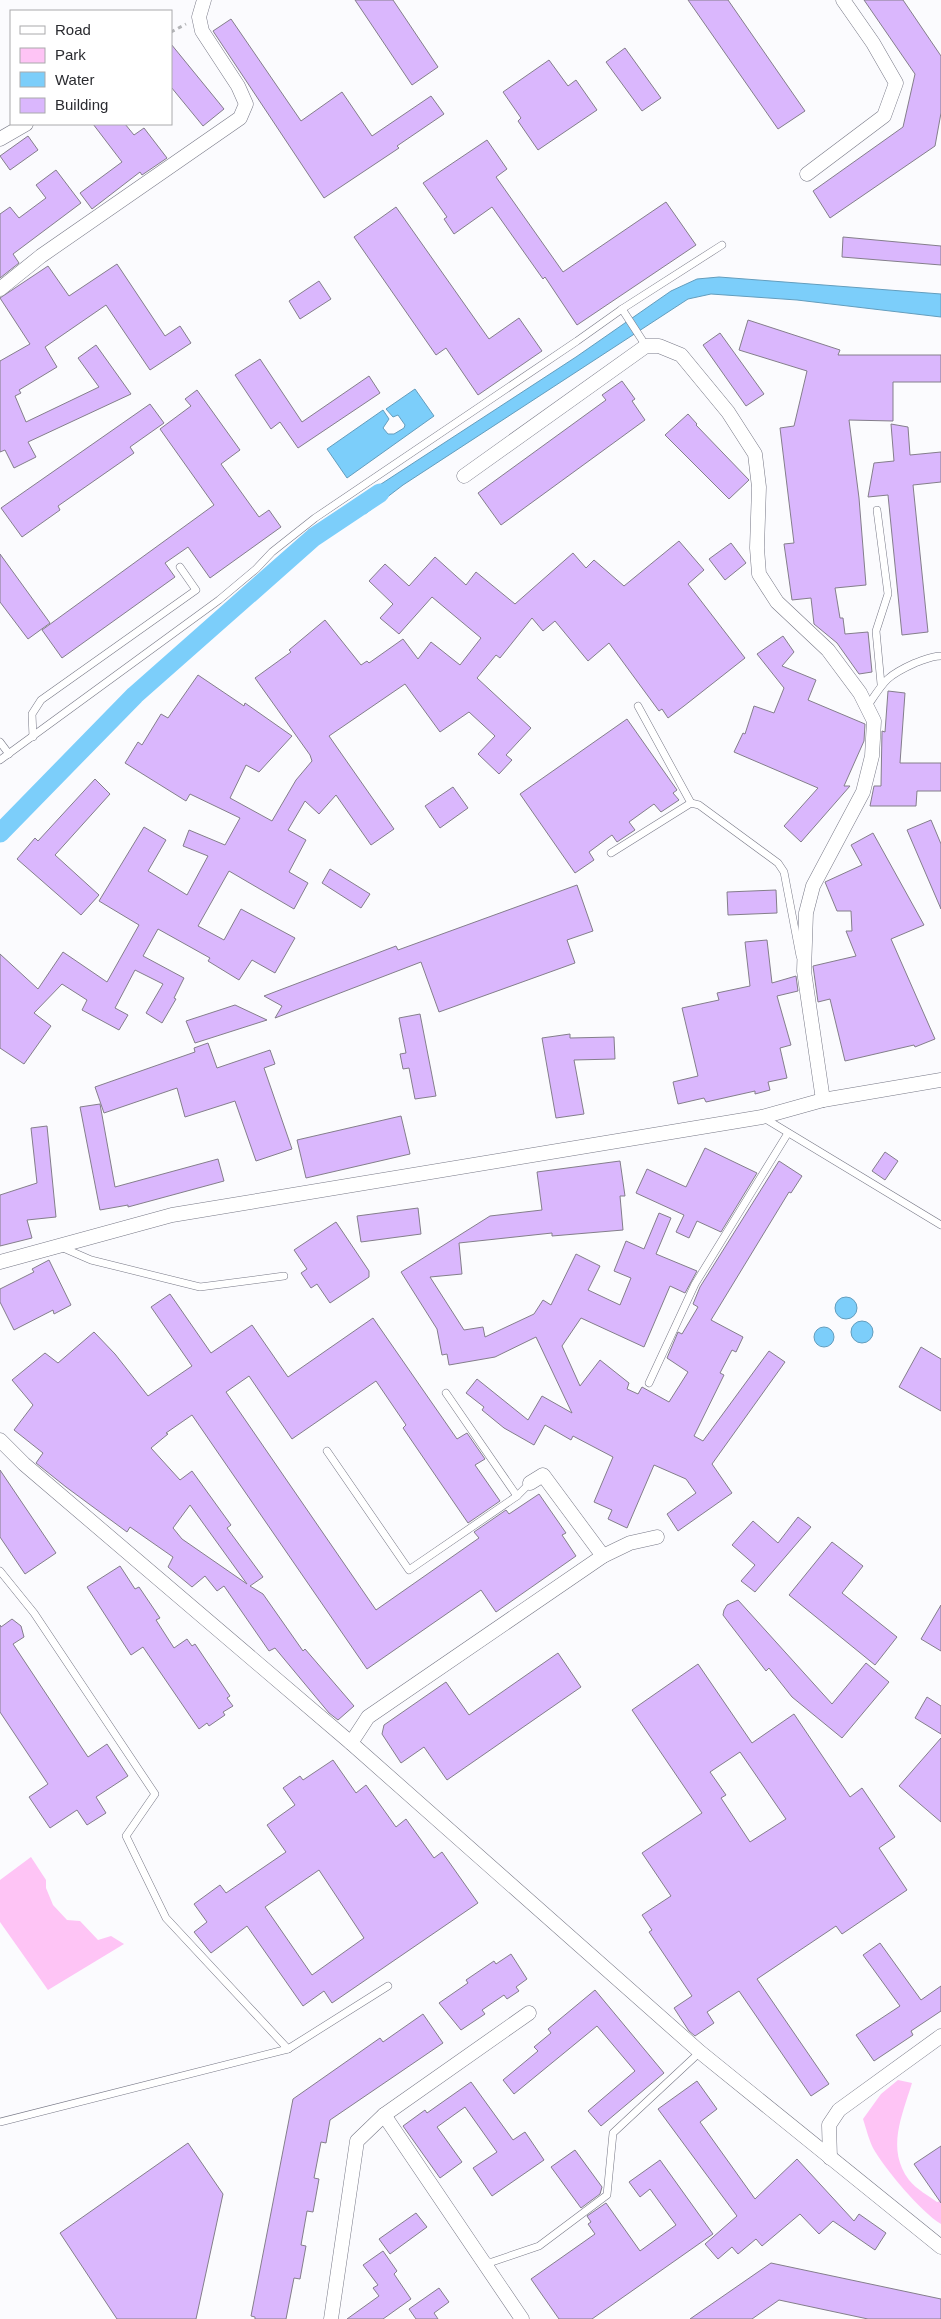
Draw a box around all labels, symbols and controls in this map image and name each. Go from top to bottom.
legend [10,10,172,125]
text: Road [55,21,91,38]
text: Park [55,46,86,63]
text: Water [55,71,94,88]
text: Building [55,96,108,113]

